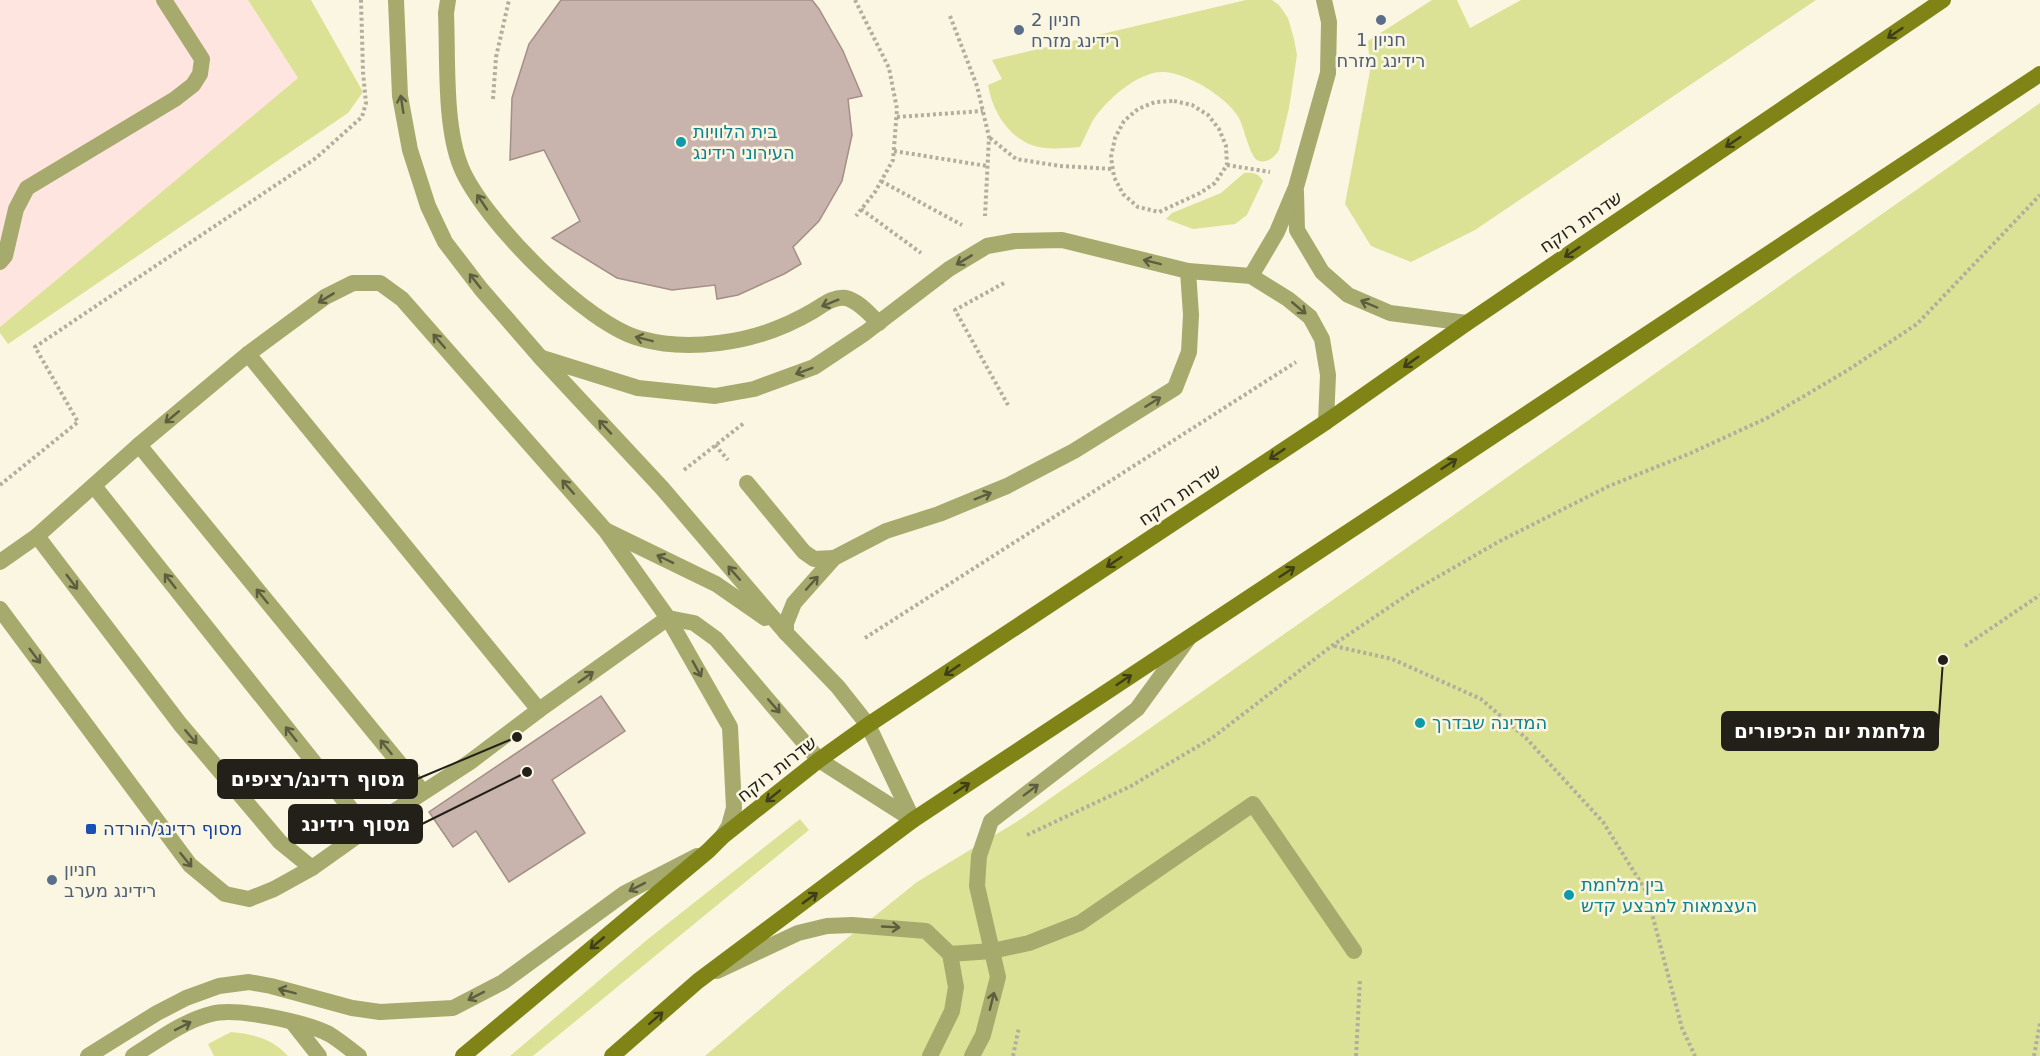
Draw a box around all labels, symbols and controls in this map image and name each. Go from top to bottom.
place label: 2 חניון רידינג מזרח [1031,9,1120,51]
marker: 1 חניון רידינג מזרח [1374,13,1388,27]
marker: 2 חניון רידינג מזרח [1012,23,1026,37]
one-way arrow [1887,27,1903,39]
place label: 1 חניון רידינג מזרח [1337,29,1425,71]
one-way arrow [396,95,407,114]
place label: בית הלוויות העירוני רידינג [693,121,795,163]
marker: בית הלוויות העירוני רידינג [674,135,688,149]
one-way arrow [1725,136,1742,149]
street label: שדרות רוקח [1536,186,1626,257]
one-way arrow [476,194,488,210]
one-way arrow [1564,246,1581,258]
one-way arrow [956,254,973,266]
one-way arrow [1142,256,1161,267]
one-way arrow [469,274,482,290]
one-way arrow [318,292,335,304]
one-way arrow [822,298,840,309]
one-way arrow [1361,298,1379,309]
one-way arrow [1291,301,1307,314]
one-way arrow [635,332,654,344]
one-way arrow [432,334,446,349]
one-way arrow [1404,356,1420,368]
one-way arrow [795,366,814,377]
one-way arrow [1144,395,1161,407]
one-way arrow [164,411,180,424]
one-way arrow [598,420,612,435]
one-way arrow [1269,448,1286,460]
one-way arrow [1441,458,1458,471]
street label: שדרות רוקח [1135,459,1225,530]
one-way arrow [561,480,575,495]
one-way arrow [973,490,991,501]
one-way arrow [656,553,674,565]
one-way arrow [1107,556,1123,568]
one-way arrow [727,566,741,581]
one-way arrow [1278,566,1294,578]
one-way arrow [163,573,176,589]
one-way arrow [66,574,79,590]
one-way arrow [805,576,819,591]
one-way arrow [256,588,269,604]
one-way arrow [29,647,41,663]
one-way arrow [692,660,703,678]
one-way arrow [944,664,961,676]
one-way arrow [578,670,594,683]
one-way arrow [1115,673,1132,685]
one-way arrow [768,698,781,714]
place label: המדינה שבדרך [1432,712,1547,733]
callout: מלחמת יום הכיפורים [1722,712,1938,750]
marker: המדינה שבדרך [1413,716,1427,730]
text: מלחמת יום הכיפורים [1734,719,1926,743]
one-way arrow [285,726,298,742]
one-way arrow [185,729,198,745]
street label: שדרות רוקח [733,731,821,806]
one-way arrow [379,739,392,755]
callout: מסוף רדינג/רציפים [218,760,417,798]
text: מסוף רדינג/רציפים [231,767,405,791]
one-way arrow [953,782,970,794]
one-way arrow [1023,783,1039,796]
one-way arrow [765,790,781,803]
callout: מסוף רידינג [289,805,422,843]
text: מסוף רידינג [302,812,410,836]
place label: מסוף רדינג/הורדה [103,818,242,839]
marker: מסוף רדינג/הורדה [84,822,98,836]
one-way arrow [180,852,193,868]
place label: חניון רידינג מערב [64,859,156,901]
marker: חניון רידינג מערב [45,873,59,887]
place label: בין מלחמת העצמאות למבצע קדש [1581,874,1757,916]
one-way arrow [629,881,647,893]
marker: בין מלחמת העצמאות למבצע קדש [1562,888,1576,902]
one-way arrow [801,892,817,904]
one-way arrow [881,922,901,933]
one-way arrow [589,937,605,950]
one-way arrow [278,984,297,996]
one-way arrow [468,990,486,1002]
one-way arrow [987,992,999,1011]
one-way arrow [648,1011,664,1024]
one-way arrow [174,1020,192,1031]

